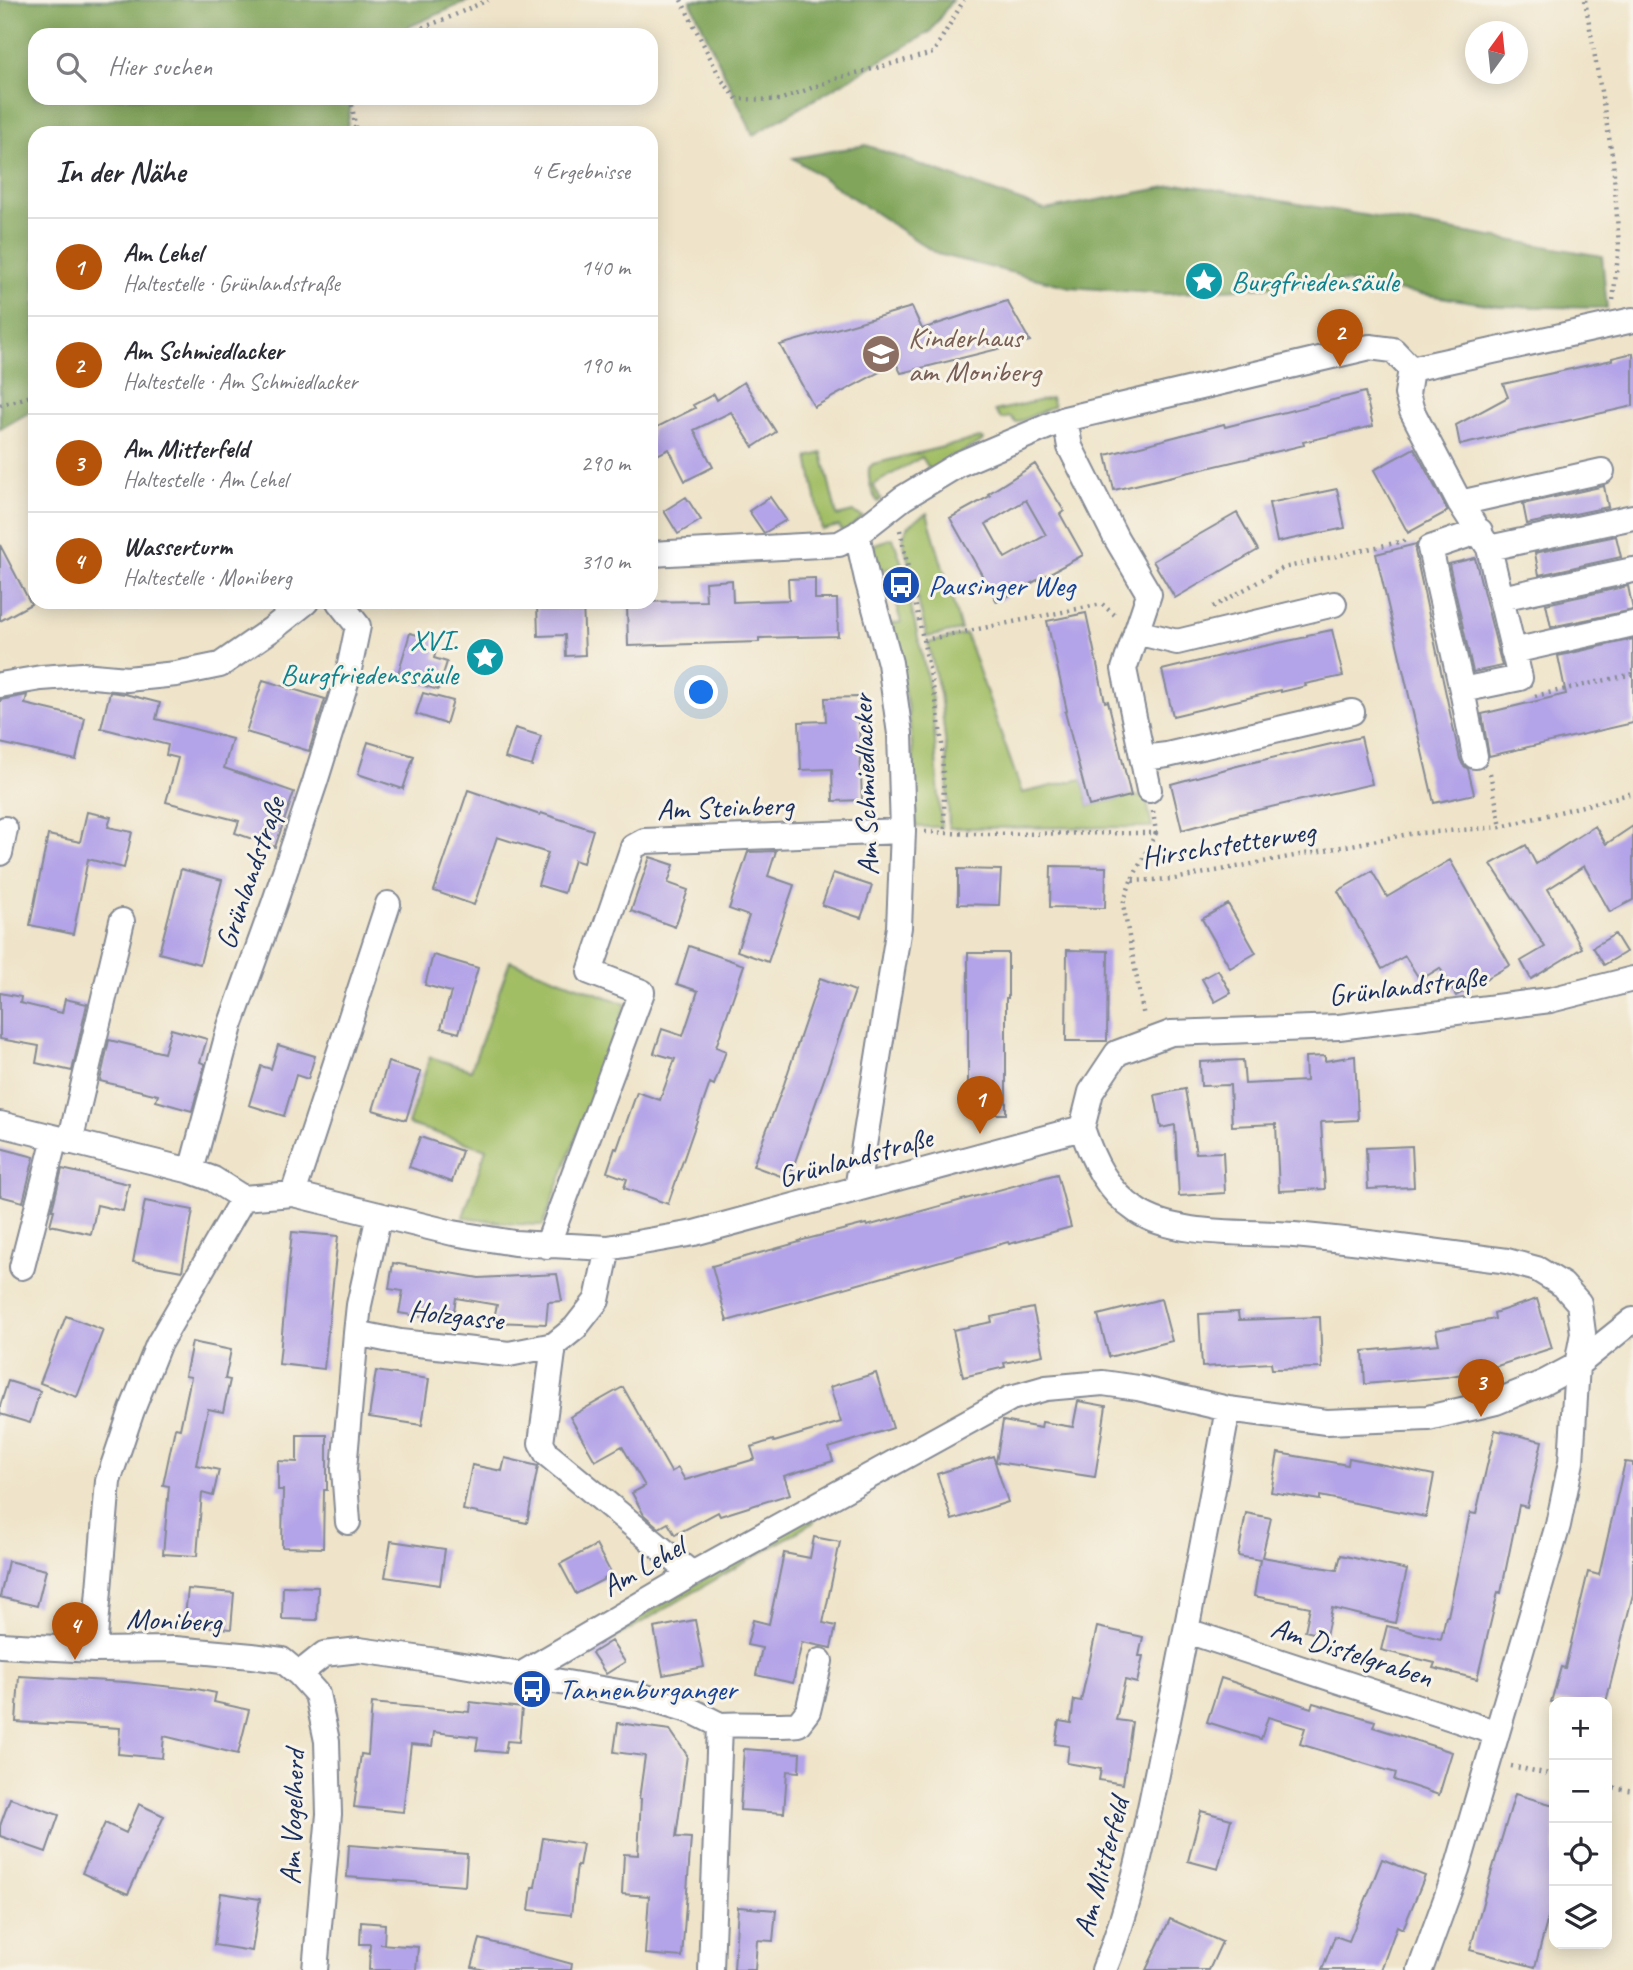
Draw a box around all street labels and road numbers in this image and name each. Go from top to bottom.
street label: Am Schmiedlacker [843,692,887,876]
street label: Am Steinberg [656,786,796,828]
street label: Grünlandstraße [206,790,294,954]
street label: Hirschstetterweg [1139,811,1320,876]
street label: Grünlandstraße [1326,957,1490,1014]
street label: Grünlandstraße [774,1118,938,1196]
street label: Holzgasse [407,1291,507,1339]
street label: Am Lehel [594,1525,696,1605]
street label: Moniberg [126,1599,224,1641]
street label: Am Distelgraben [1266,1608,1438,1696]
street label: Am Vogelherd [271,1745,313,1885]
street label: Am Mitterfeld [1064,1789,1139,1941]

